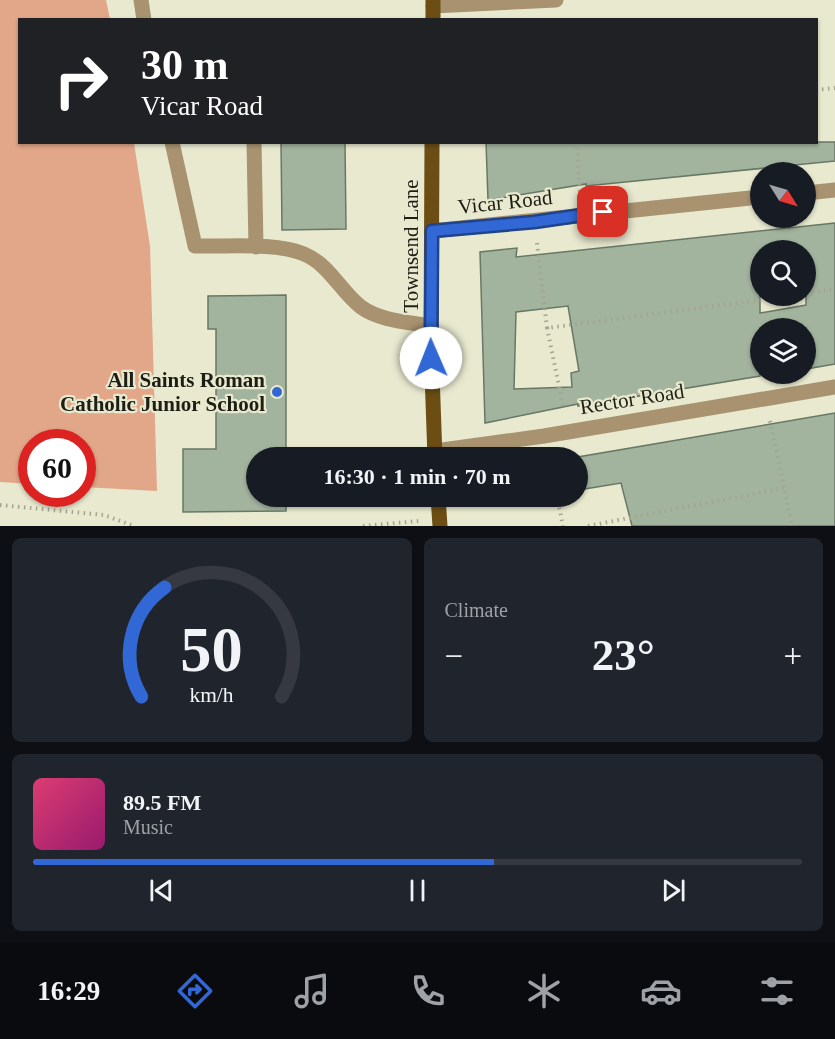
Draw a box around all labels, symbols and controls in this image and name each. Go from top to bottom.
icon: right [42,42,120,120]
text: 30 m [141,42,229,88]
text: Vicar Road [141,91,263,121]
north arrow [750,162,816,228]
map controls [750,162,816,384]
street label: Townsend Lane [399,179,423,313]
street label: Vicar Road [457,185,554,219]
pin [577,186,628,237]
icon: arrive [586,195,619,228]
button: search [750,240,816,306]
button: layers [750,318,816,384]
position arrow [399,326,463,390]
place label: All Saints Roman Catholic Junior School [60,368,265,416]
street label: Rector Road [578,379,686,419]
marker: All Saints Roman Catholic Junior School [270,385,284,399]
speed limit sign: 60 [18,429,96,507]
text: 16:30 · 1 min · 70 m [324,464,511,489]
text: Climate [445,599,508,621]
text: 50 [181,615,243,684]
text: 23° [592,630,655,680]
text: − [445,638,463,674]
text: + [783,638,802,674]
text: km/h [190,683,234,707]
text: 89.5 FM [123,790,201,815]
text: Music [123,816,173,838]
icon: previous [145,874,178,907]
icon: pause [401,874,434,907]
icon: next [657,874,690,907]
icon: directions [174,970,216,1012]
icon: music [291,970,333,1012]
icon: phone [407,970,449,1012]
icon: climate [523,970,565,1012]
icon: car [640,970,682,1012]
icon: filters [756,970,798,1012]
text: 16:29 [37,976,100,1006]

